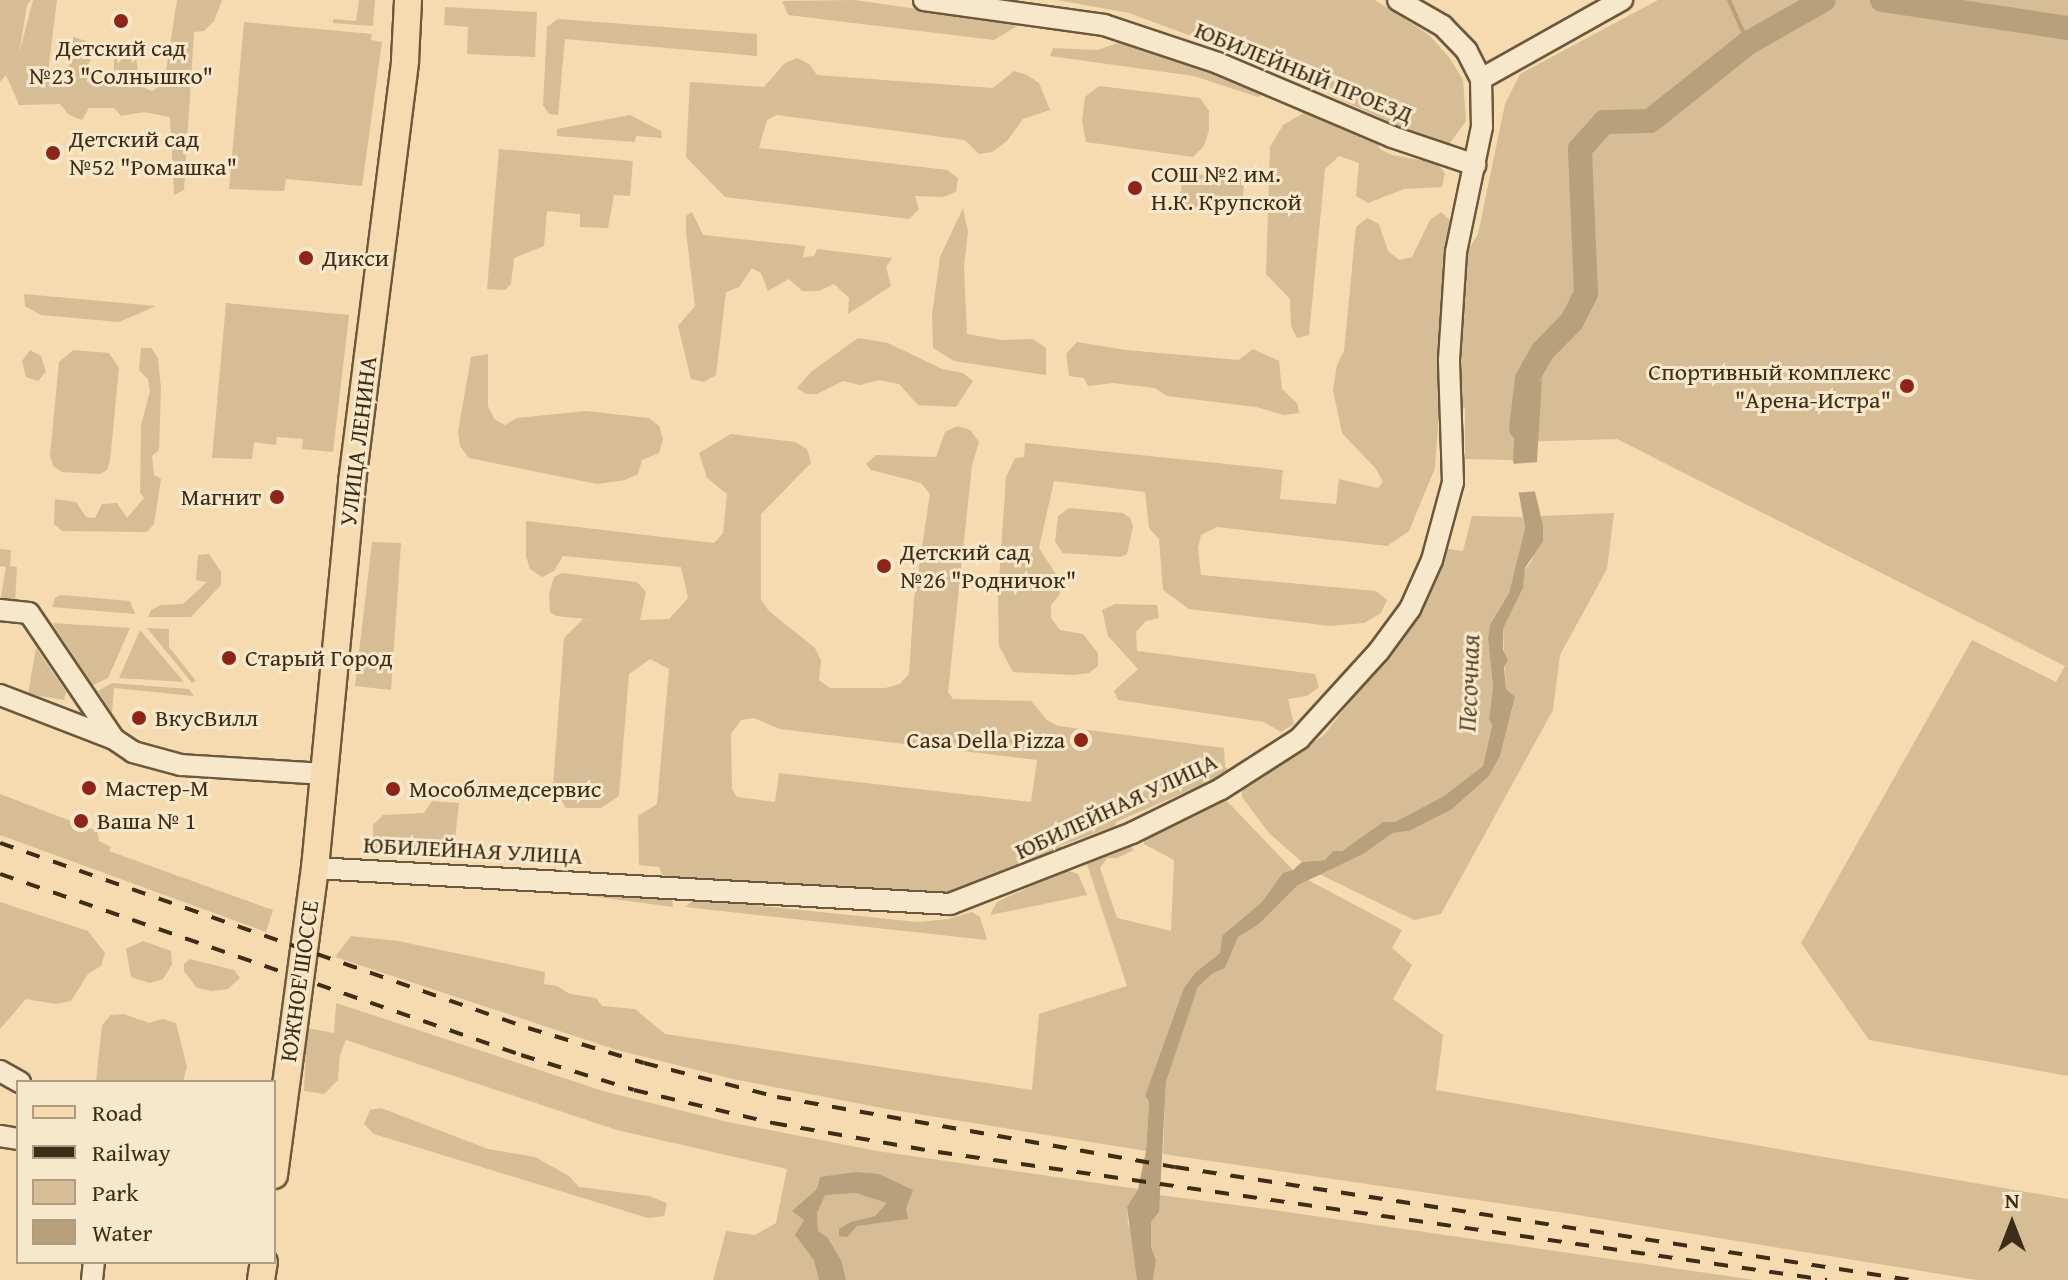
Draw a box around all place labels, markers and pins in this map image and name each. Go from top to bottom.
marker: Детский сад №23 "Солнышко" [112,12,130,30]
place label: Детский сад №23 "Солнышко" [29,34,213,90]
place label: Детский сад №52 "Ромашка" [69,125,237,181]
marker: Детский сад №52 "Ромашка" [44,144,62,162]
place label: СОШ №2 им. Н.К. Крупской [1151,160,1302,216]
marker: СОШ №2 им. Н.К. Крупской [1126,179,1144,197]
place label: Дикси [322,244,389,272]
marker: Дикси [297,249,315,267]
place label: Спортивный комплекс "Арена-Истра" [1648,358,1891,414]
marker: Спортивный комплекс "Арена-Истра" [1898,377,1916,395]
place label: Магнит [181,483,261,511]
marker: Магнит [268,488,286,506]
place label: Детский сад №26 "Родничок" [900,538,1076,594]
marker: Детский сад №26 "Родничок" [875,557,893,575]
place label: Старый Город [245,644,392,672]
marker: Старый Город [220,649,238,667]
place label: ВкусВилл [155,704,258,732]
marker: ВкусВилл [130,709,148,727]
place label: Casa Della Pizza [907,726,1065,754]
marker: Casa Della Pizza [1072,731,1090,749]
place label: Мастер-М [105,774,209,802]
place label: Мособлмедсервис [409,775,601,803]
marker: Мастер-М [80,779,98,797]
marker: Мособлмедсервис [384,780,402,798]
place label: Ваша № 1 [97,807,196,835]
marker: Ваша № 1 [72,812,90,830]

